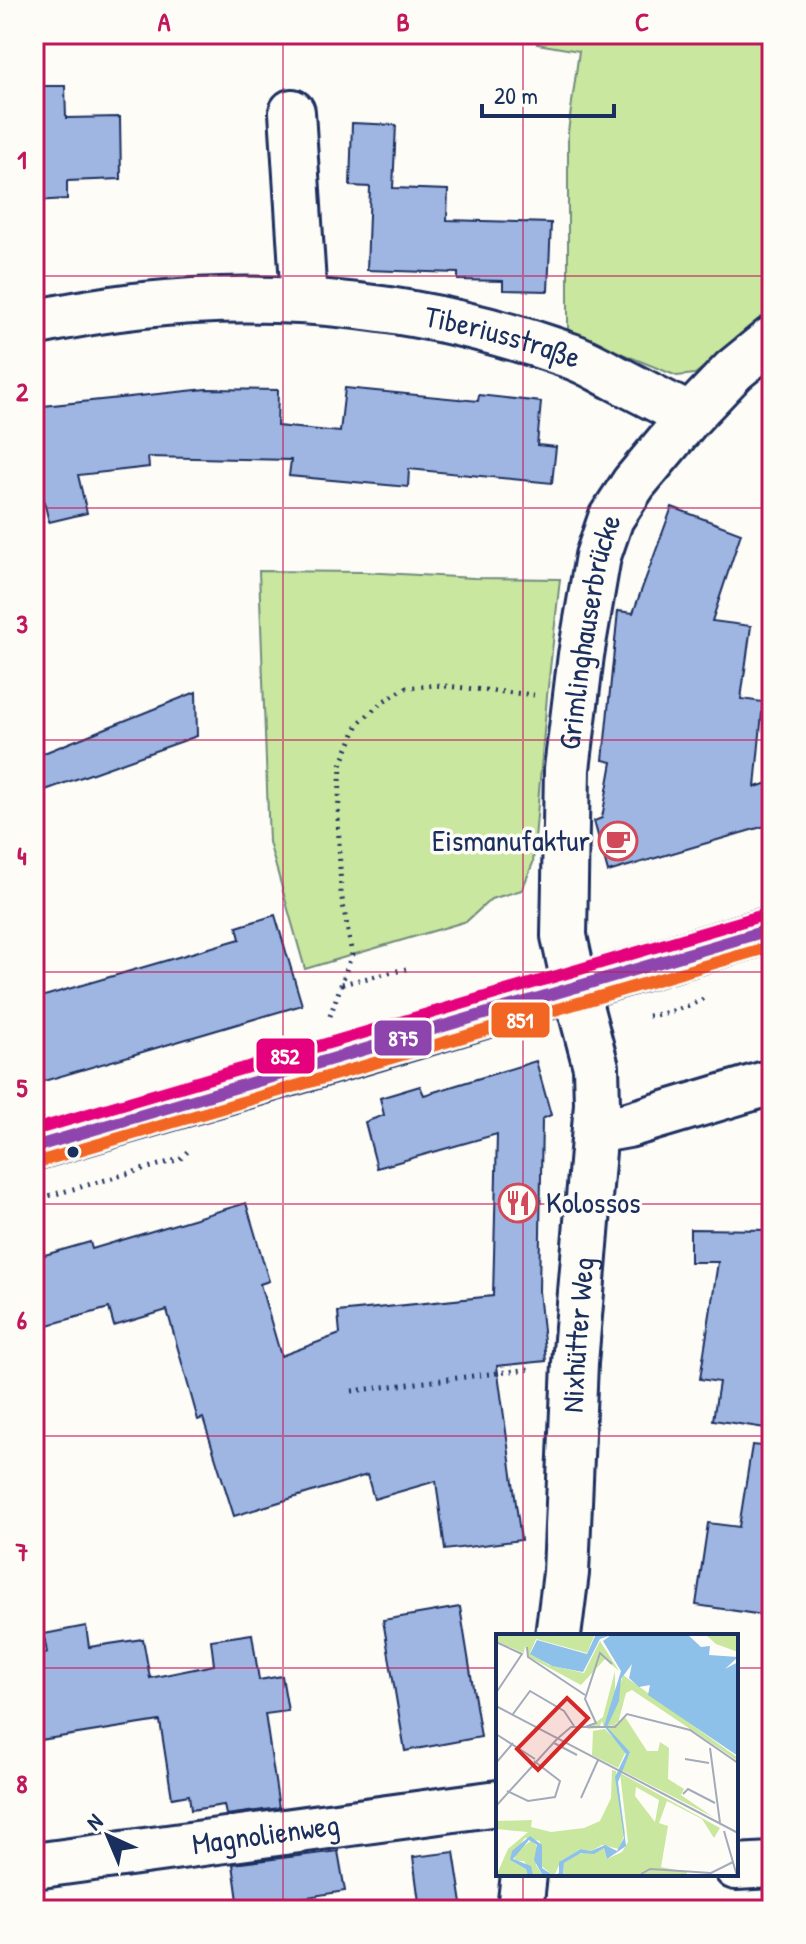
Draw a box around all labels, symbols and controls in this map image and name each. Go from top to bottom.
text: A [158,4,171,39]
text: B [396,4,410,39]
text: C [635,4,649,39]
scale bar [482,68,614,118]
text: 20 m [494,79,538,111]
text: 1 [17,142,27,177]
street label: Tiberiusstraße [422,296,587,377]
text: 2 [16,374,29,409]
street label: Grimlinghauserbrücke [549,509,630,752]
text: 3 [16,606,28,641]
place label: Eismanufaktur [432,820,590,860]
cafe icon: Eismanufaktur [597,820,639,862]
text: 4 [17,838,27,873]
line badge: 851 [490,1001,551,1039]
text: 851 [507,1005,533,1035]
line badge: 875 [373,1019,433,1057]
text: 875 [388,1023,419,1053]
line badge: 852 [255,1037,316,1075]
text: 852 [270,1041,300,1071]
text: 5 [17,1070,28,1105]
unlabelled marker [65,1144,81,1160]
restaurant icon: Kolossos [497,1182,539,1224]
place label: Kolossos [546,1182,641,1222]
street label: Nixhütter Weg [552,1255,603,1413]
text: 6 [17,1302,28,1337]
text: 7 [15,1534,29,1569]
inset map [496,1634,738,1876]
text: 8 [16,1766,28,1801]
north arrow [68,1796,148,1876]
street label: Magnolienweg [190,1804,342,1863]
text: N [79,1807,109,1836]

